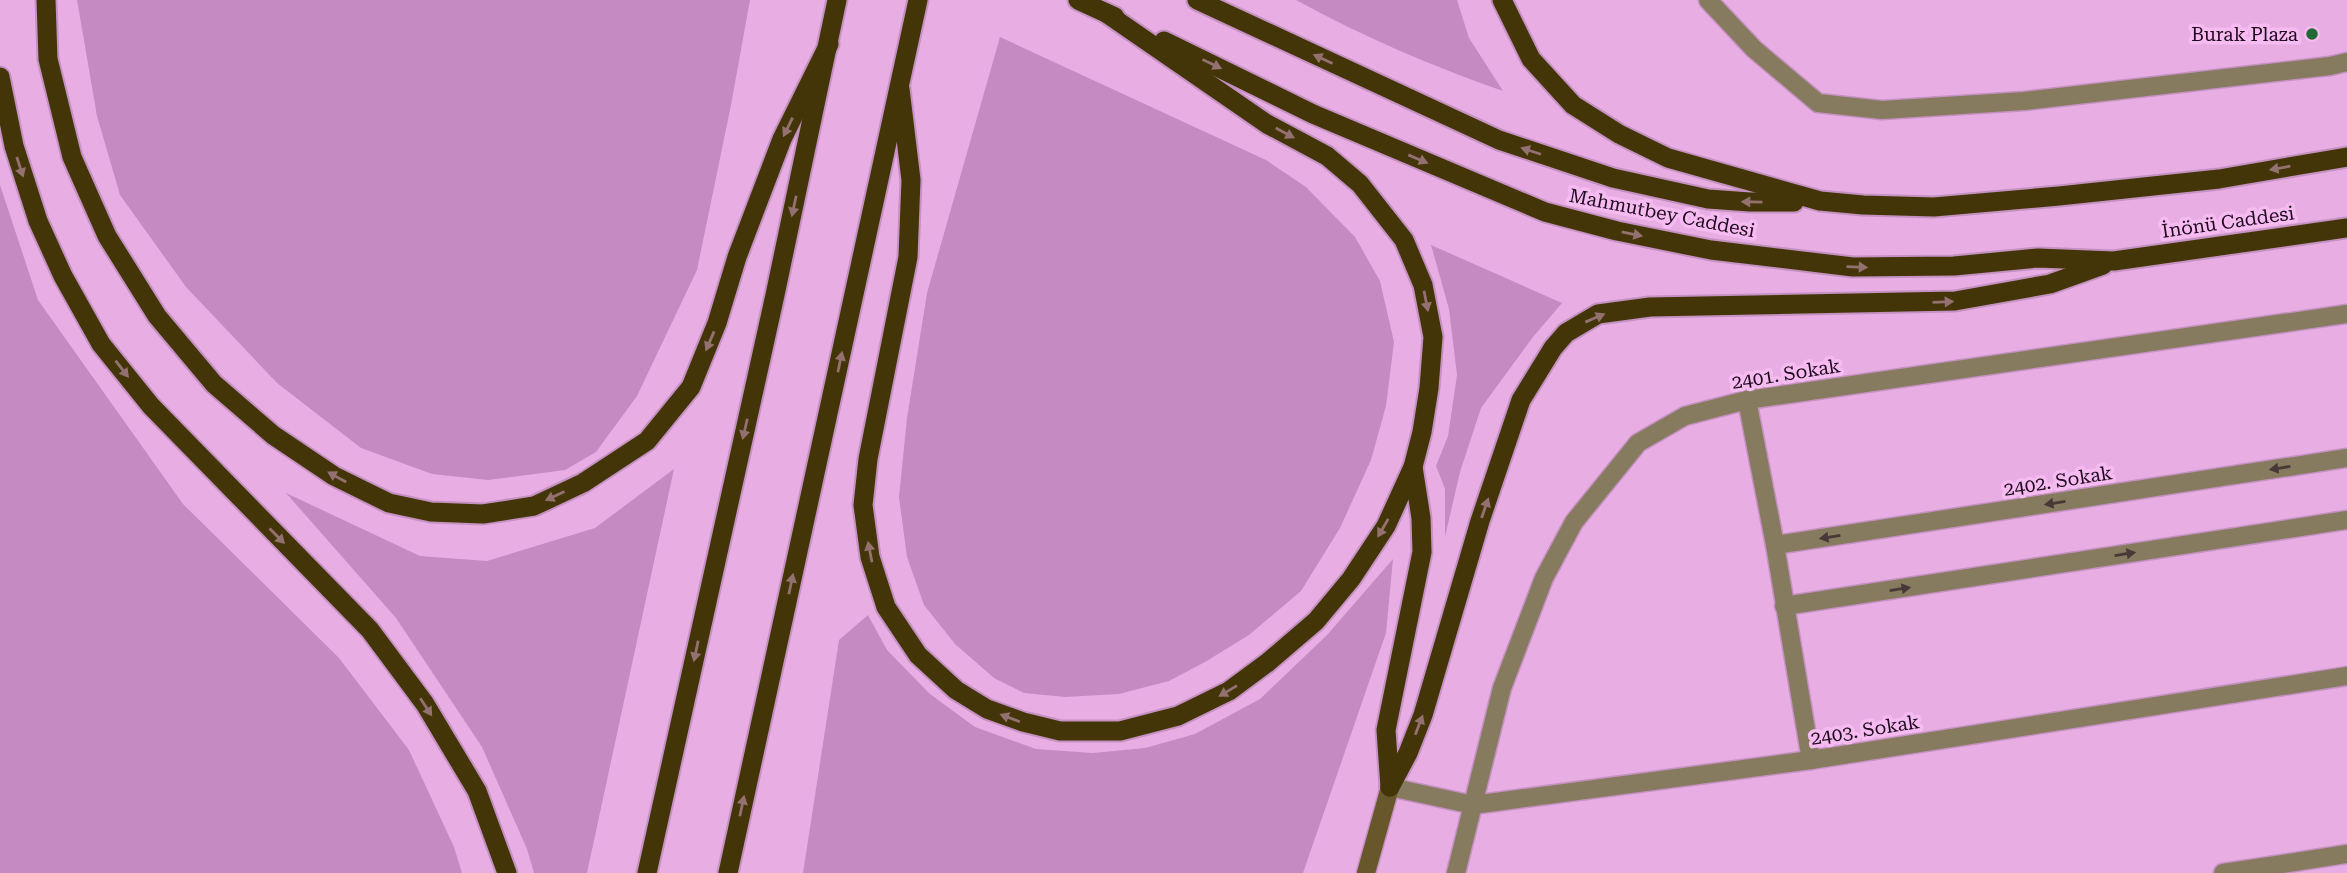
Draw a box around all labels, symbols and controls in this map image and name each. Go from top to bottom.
place label: Burak Plaza [2191,23,2299,46]
marker: Burak Plaza [2304,26,2320,42]
one-way arrow [1313,53,1333,65]
one-way arrow [1202,59,1222,70]
one-way arrow [782,117,793,137]
one-way arrow [1275,127,1294,139]
one-way arrow [1521,145,1542,155]
one-way arrow [1408,154,1429,165]
one-way arrow [16,157,26,178]
one-way arrow [2269,163,2291,174]
street label: Mahmutbey Caddesi [1567,184,1757,242]
one-way arrow [789,195,800,217]
one-way arrow [1741,196,1763,207]
street label: İnönü Caddesi [2160,201,2296,243]
one-way arrow [1621,229,1643,240]
one-way arrow [1847,261,1869,272]
one-way arrow [1421,290,1432,312]
one-way arrow [1933,296,1955,307]
one-way arrow [1585,312,1606,323]
one-way arrow [704,330,715,351]
one-way arrow [834,351,845,373]
street label: 2401. Sokak [1730,354,1842,394]
one-way arrow [114,360,129,378]
one-way arrow [740,418,751,440]
street label: 2402. Sokak [2002,461,2114,501]
one-way arrow [2268,463,2290,474]
one-way arrow [327,471,347,483]
one-way arrow [544,491,565,502]
one-way arrow [1480,497,1491,518]
one-way arrow [2044,497,2066,508]
one-way arrow [1377,519,1390,538]
one-way arrow [268,527,285,544]
one-way arrow [1819,532,1841,543]
one-way arrow [865,541,876,563]
one-way arrow [2114,548,2136,559]
one-way arrow [786,573,797,595]
one-way arrow [1889,583,1911,594]
one-way arrow [690,640,701,662]
one-way arrow [1218,685,1237,697]
one-way arrow [419,697,432,716]
street label: 2403. Sokak [1809,710,1921,750]
one-way arrow [1000,712,1021,723]
one-way arrow [1413,715,1424,736]
one-way arrow [737,795,748,817]

